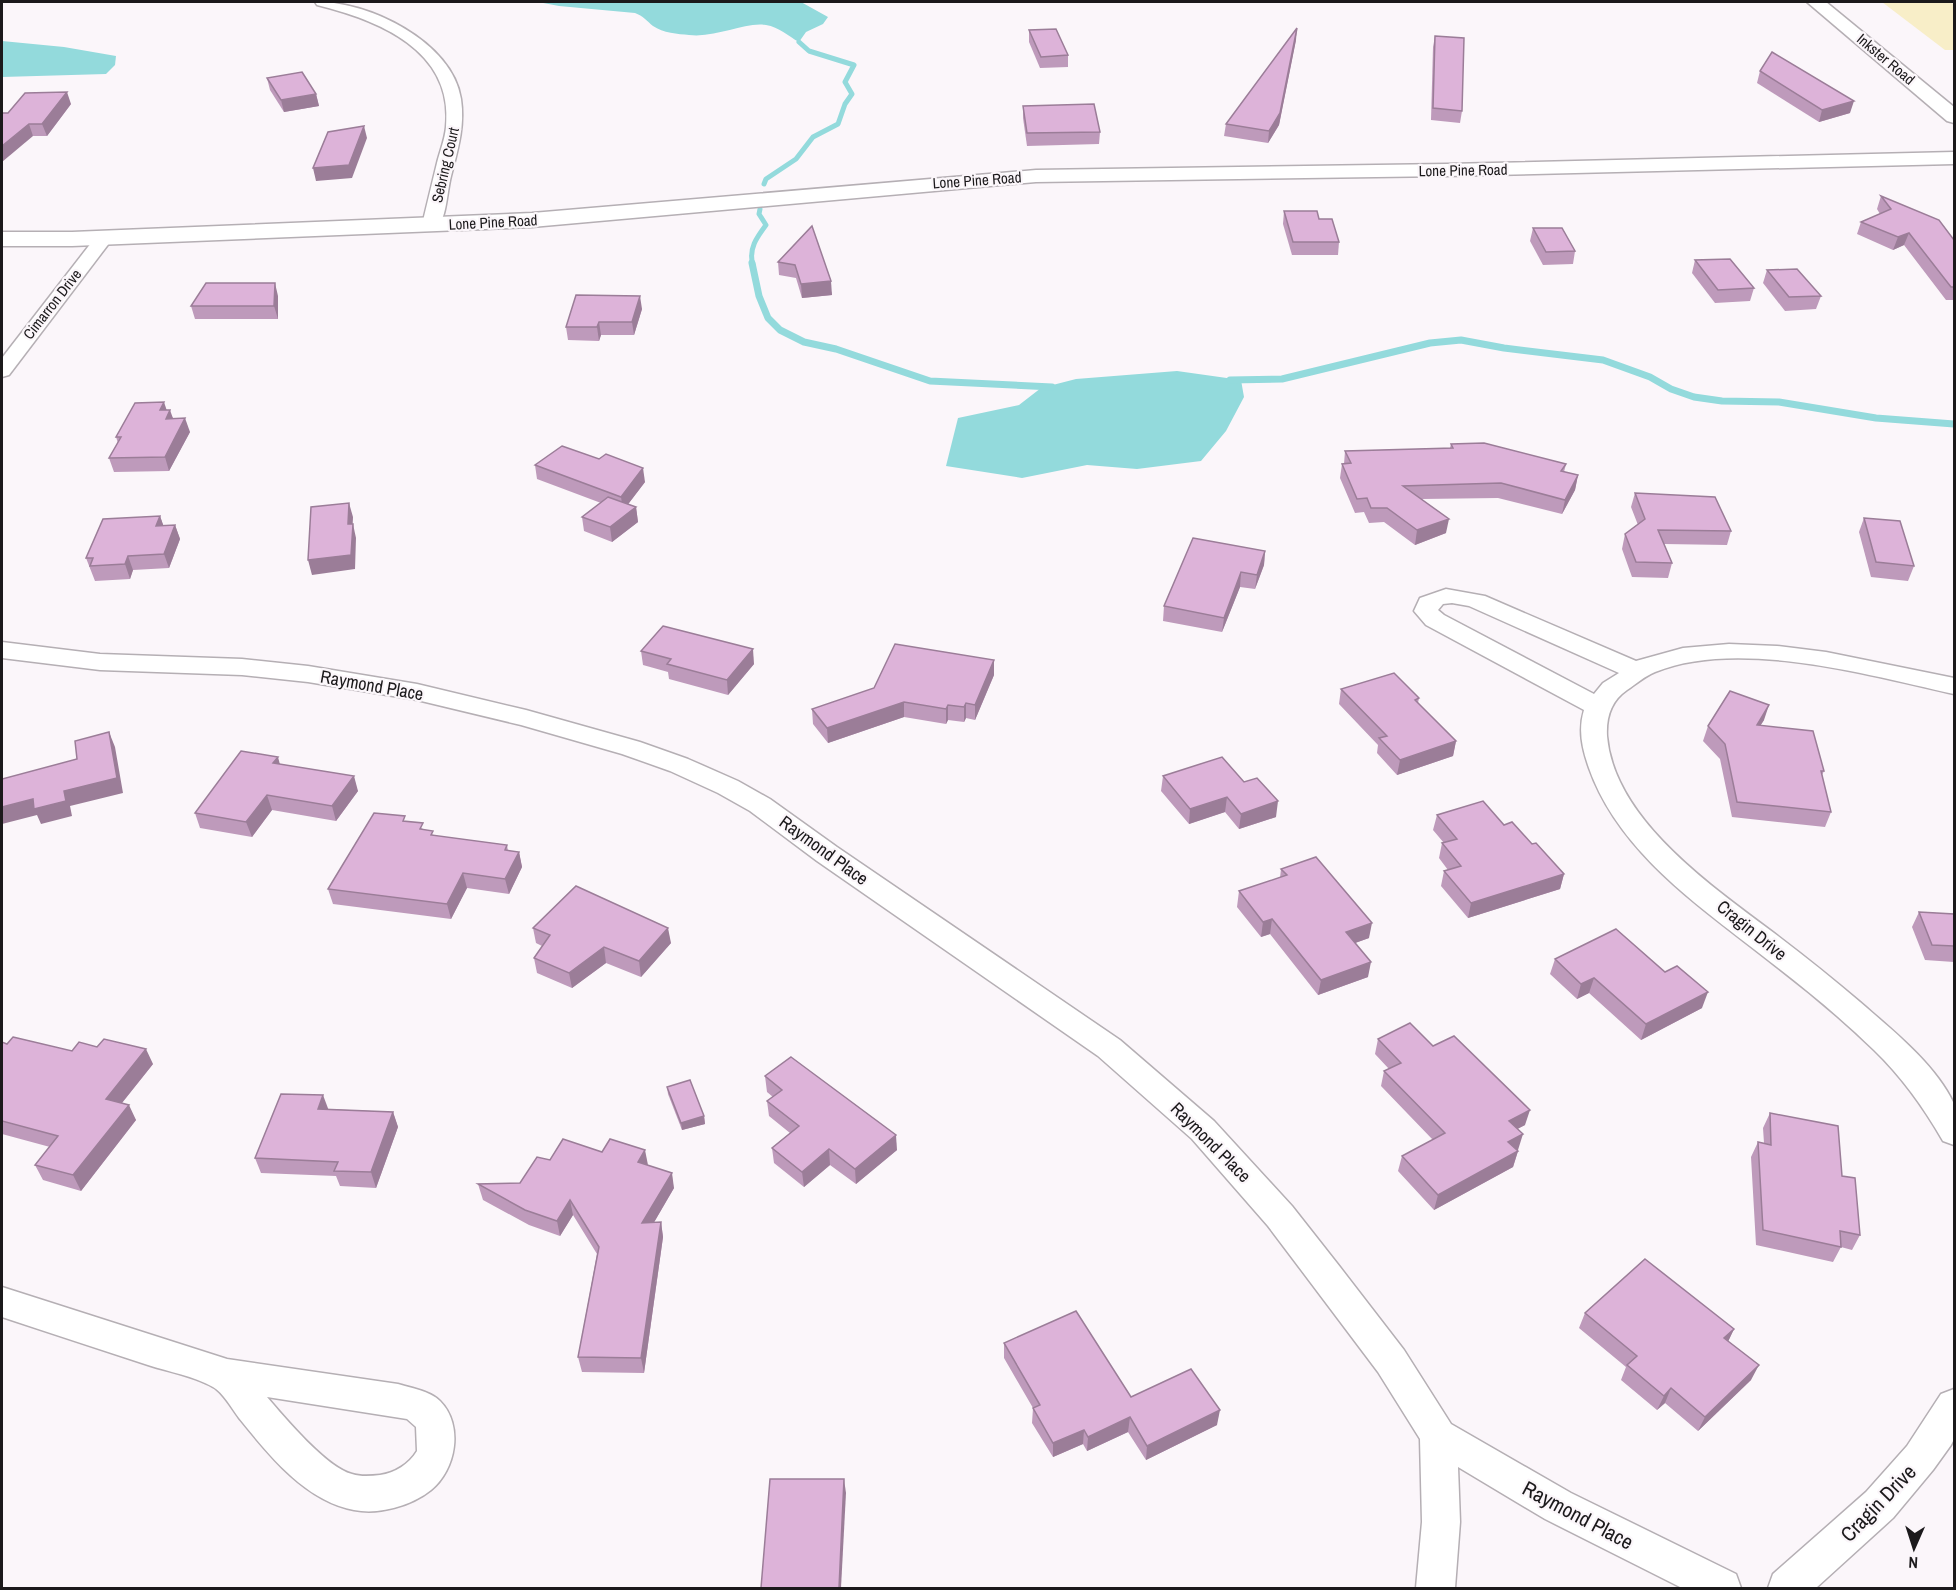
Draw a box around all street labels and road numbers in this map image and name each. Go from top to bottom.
street label: Inkster Road [1853,29,1919,89]
street label: Sebring Court [426,125,464,205]
street label: Lone Pine Road [1418,159,1508,181]
street label: Lone Pine Road [932,166,1022,194]
street label: Lone Pine Road [448,209,538,235]
street label: Cimarron Drive [18,264,86,344]
street label: Raymond Place [319,664,425,706]
street label: Raymond Place [775,809,873,891]
street label: Cragin Drive [1712,894,1792,966]
street label: Raymond Place [1165,1096,1257,1188]
street label: Cragin Drive [1834,1458,1922,1548]
street label: Raymond Place [1518,1474,1638,1556]

